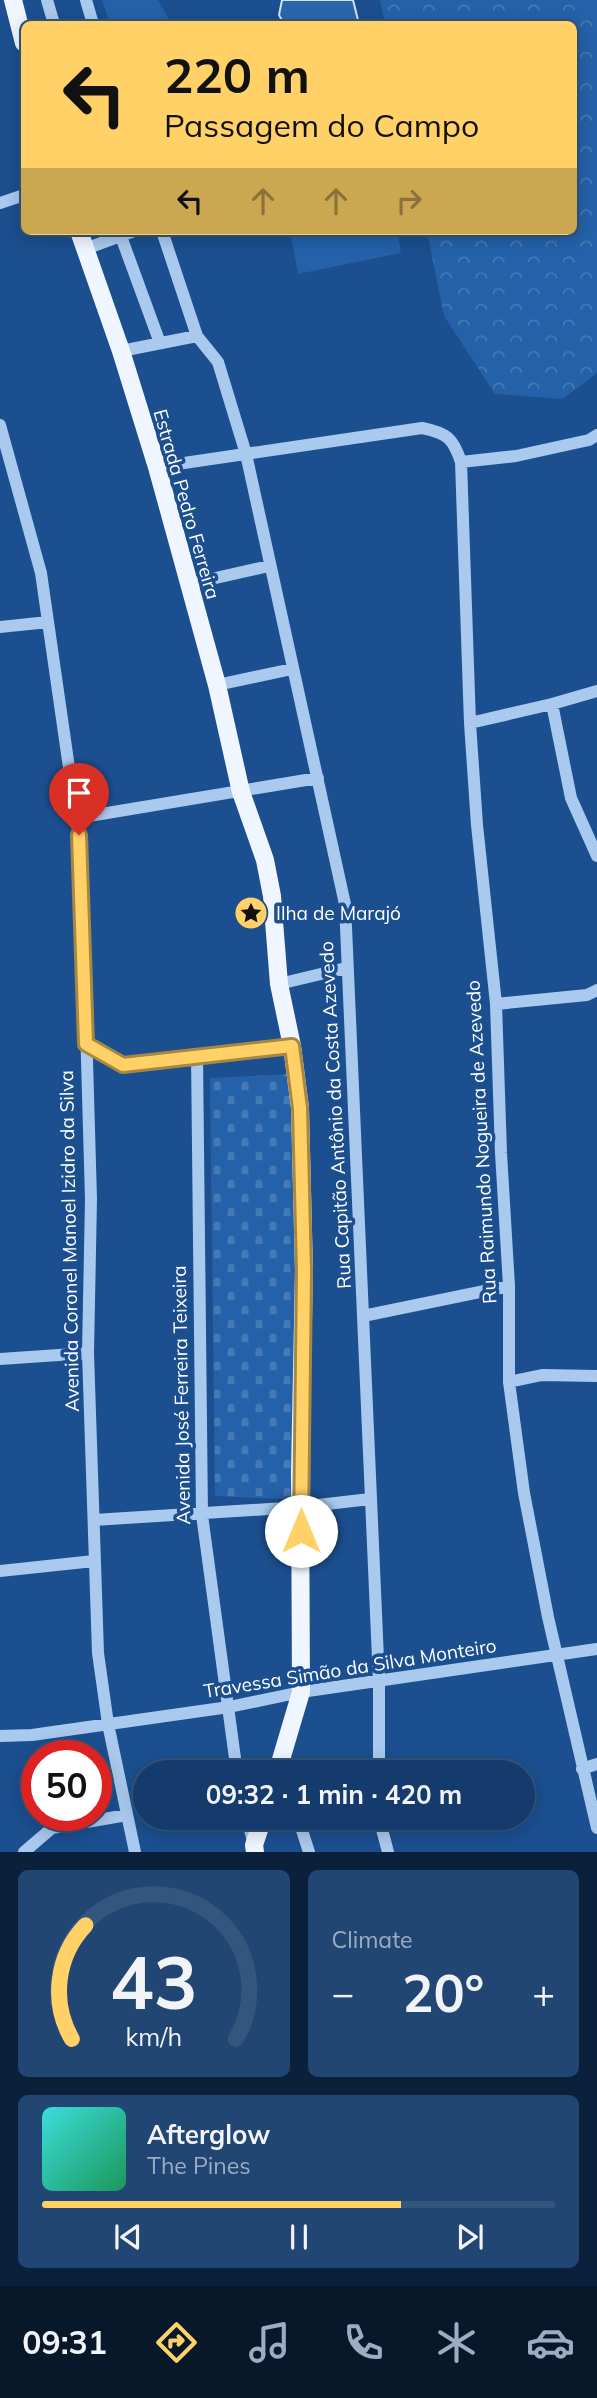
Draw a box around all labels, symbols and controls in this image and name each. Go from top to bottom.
text: 220 m [164,44,310,105]
icon: left [49,49,140,140]
text: Passagem do Campo [164,105,479,145]
icon: left [171,182,209,220]
icon: ahead [244,182,282,220]
icon: ahead [317,182,355,220]
icon: right [390,182,428,220]
street label: Estrada Pedro Ferreira [148,406,226,602]
pin [49,763,109,835]
icon: arrive [60,774,98,812]
place icon: Ilha de Marajó [232,894,270,932]
place label: Ilha de Marajó [276,901,401,925]
street label: Rua Capitão Antônio da Costa Azevedo [314,941,356,1289]
street label: Rua Raimundo Nogueira de Azevedo [461,980,501,1304]
street label: Avenida Coronel Manoel Izidro da Silva [54,1070,84,1412]
street label: Avenida José Ferreira Teixeira [167,1265,195,1525]
position arrow [264,1494,338,1568]
street label: Travessa Simão da Silva Monteiro [202,1633,498,1703]
speed limit sign: 50 [21,1740,112,1831]
text: 09:32 · 1 min · 420 m [206,1778,462,1811]
text: Climate [332,1925,413,1954]
text: 43 [110,1937,197,2028]
text: 20° [402,1960,484,2025]
text: − [332,1969,354,2017]
text: + [532,1969,555,2017]
text: km/h [125,2021,182,2052]
text: Afterglow [147,2118,270,2151]
text: The Pines [147,2151,251,2180]
icon: previous [109,2218,147,2256]
icon: pause [280,2218,318,2256]
icon: next [451,2218,489,2256]
icon: directions [152,2318,201,2367]
icon: music [245,2318,294,2367]
icon: phone [339,2318,388,2367]
icon: climate [432,2318,481,2367]
icon: car [526,2318,575,2367]
text: 09:31 [22,2322,107,2362]

